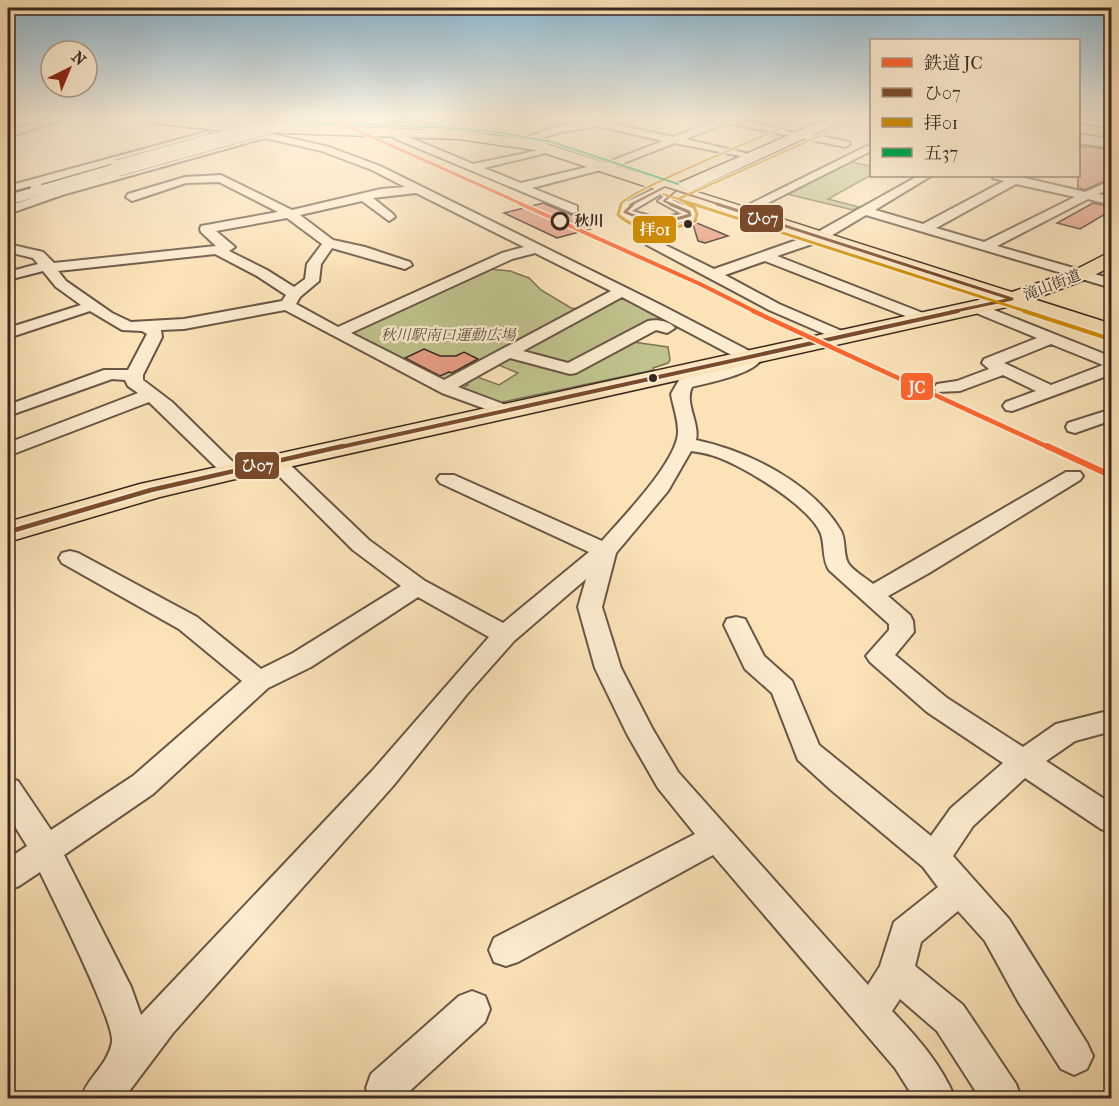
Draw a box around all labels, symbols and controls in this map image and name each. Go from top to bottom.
north arrow [39,39,99,99]
legend [870,39,1080,177]
text: N [68,47,90,70]
text: 鉄道 JC [924,53,983,74]
text: ひ07 [924,83,961,104]
text: 拝01 [924,113,958,134]
text: 五37 [924,143,958,164]
line badge: ひ07 [739,204,784,233]
text: ひ07 [746,209,779,228]
marker: 秋川 [551,212,569,230]
place label: 秋川 [574,212,604,230]
line badge: 拝01 [632,215,677,244]
unlabelled marker [682,218,694,230]
text: 拝01 [640,220,671,239]
street label: 滝山街道 [1021,266,1083,304]
park label: 秋川駅南口運動広場 [380,326,517,344]
unlabelled marker [647,372,659,384]
line badge: JC [900,372,934,401]
text: JC [907,378,926,398]
line badge: ひ07 [234,451,280,480]
text: ひ07 [241,456,274,475]

